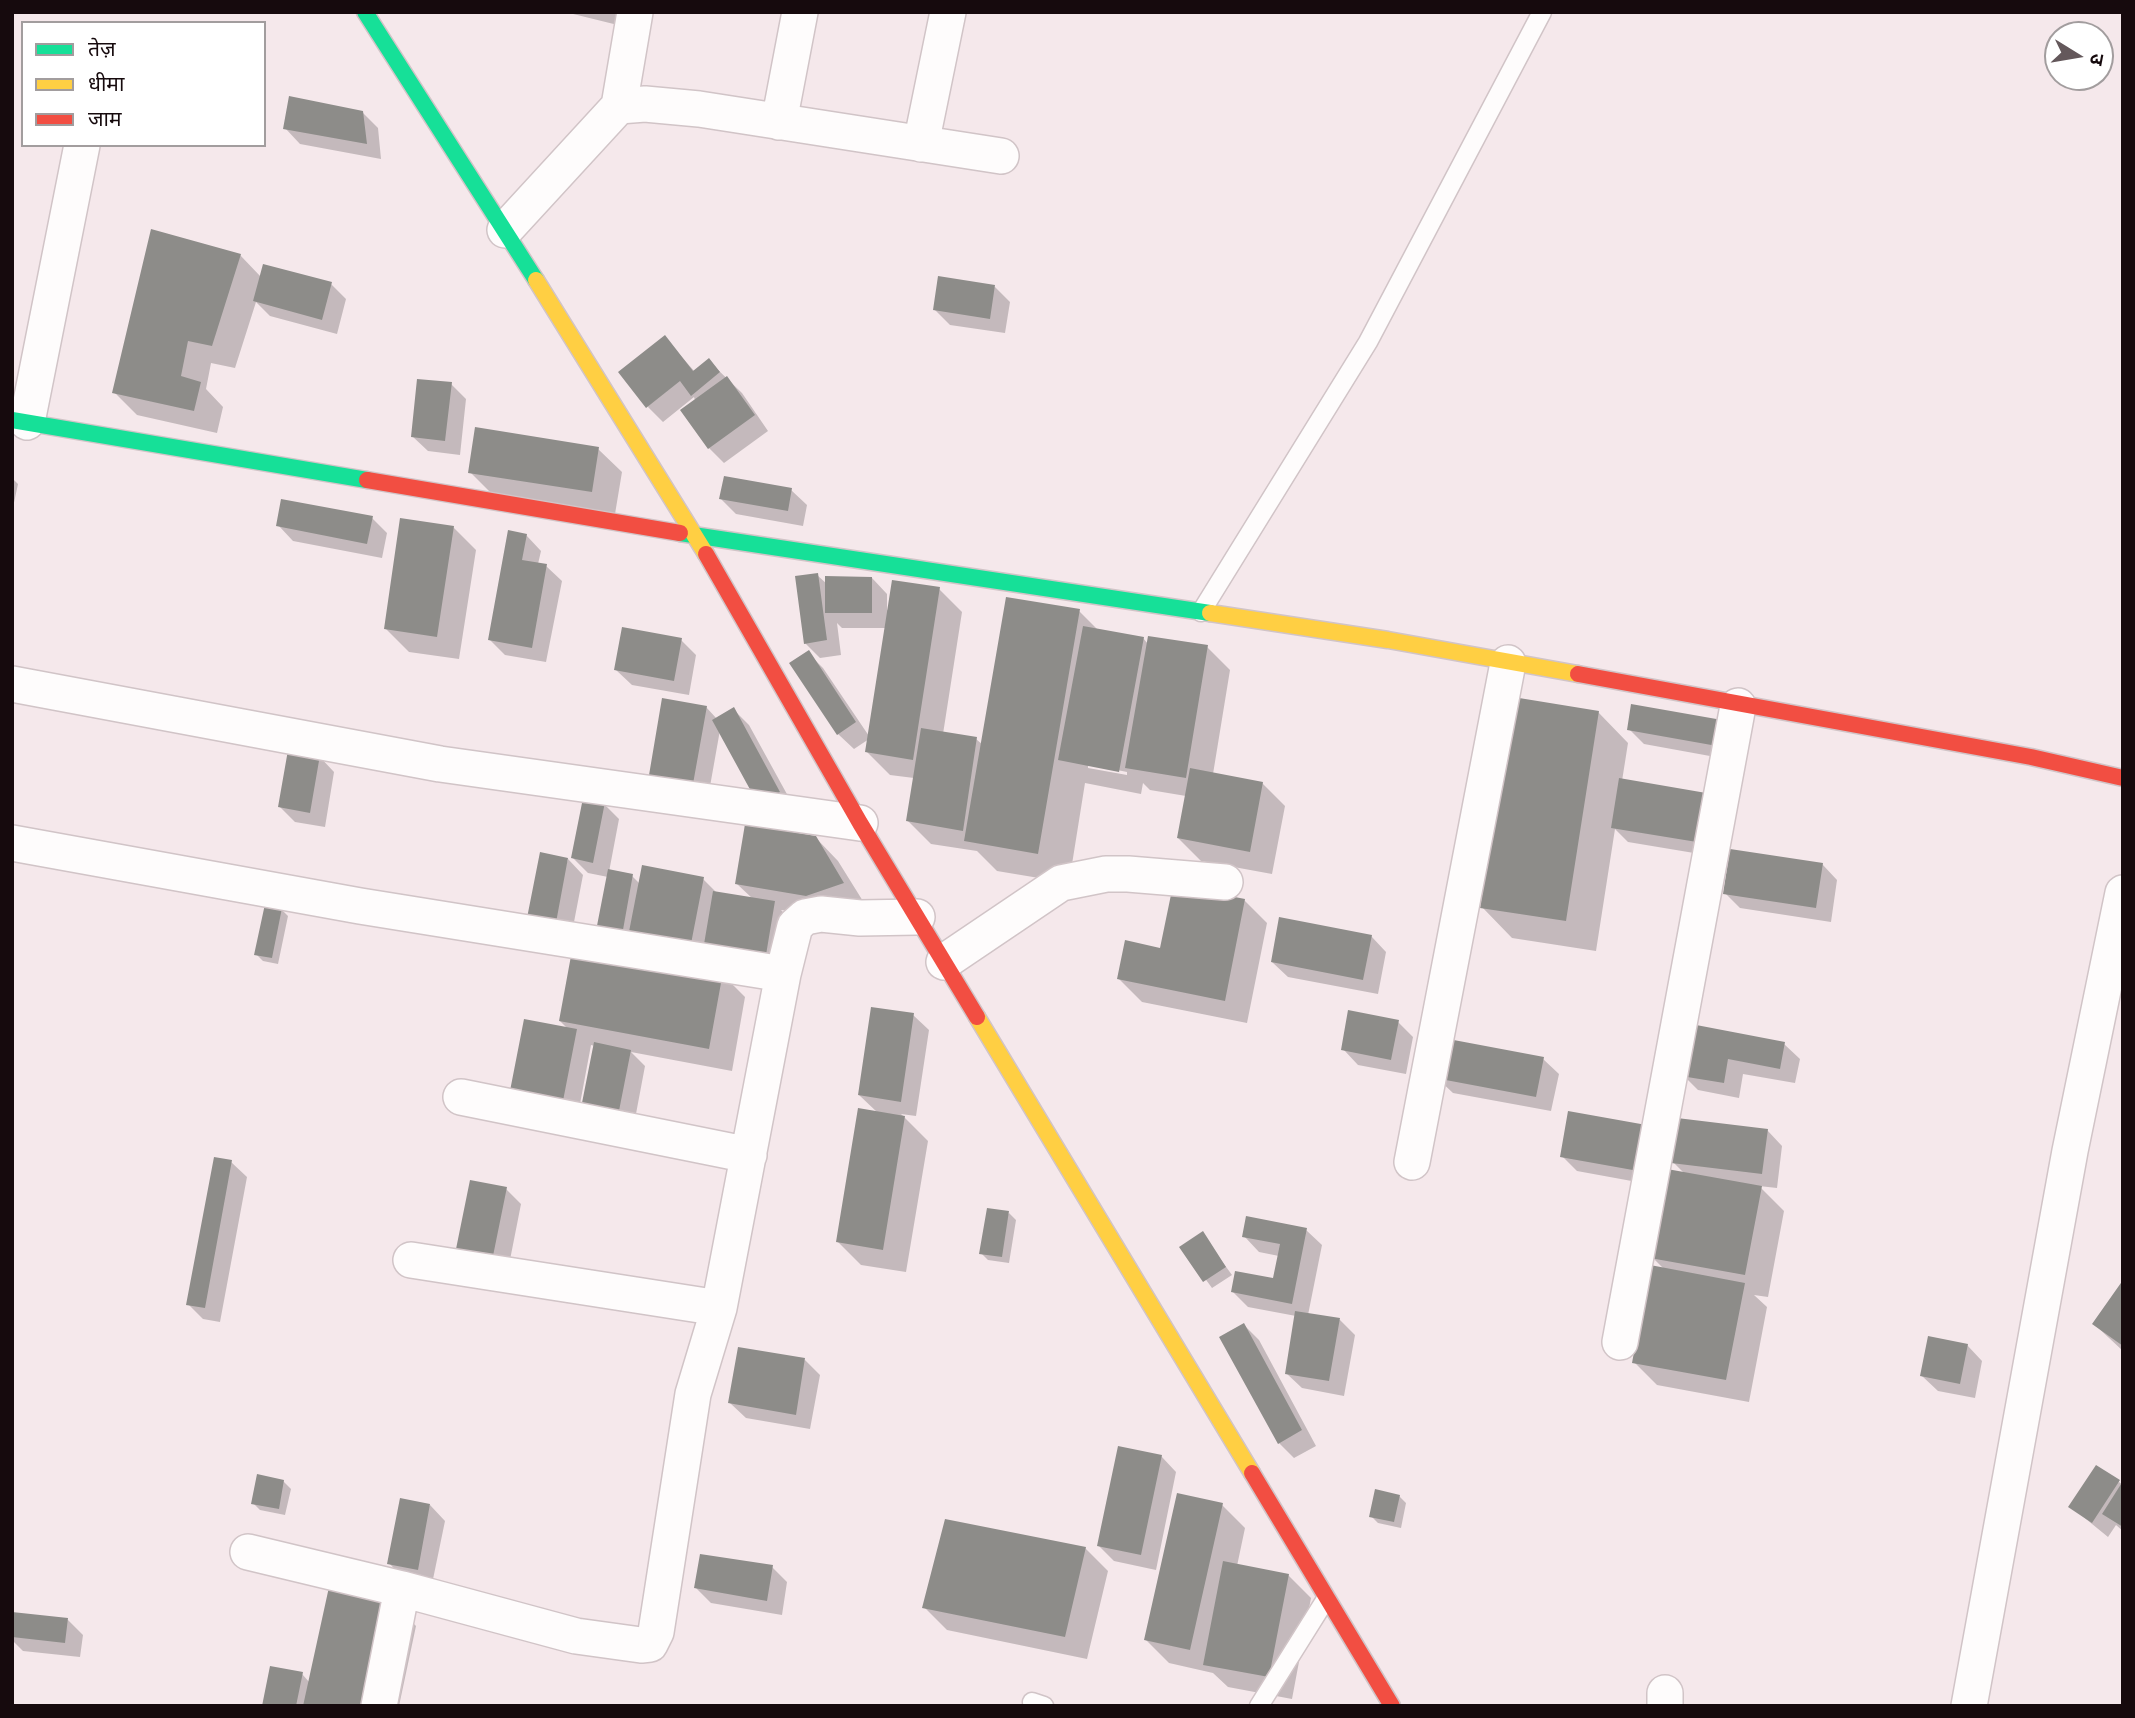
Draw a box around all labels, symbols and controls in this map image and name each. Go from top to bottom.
legend [21,21,266,147]
north arrow [2044,21,2114,91]
text: तेज़ [88,35,116,61]
text: उ [2085,52,2110,67]
text: धीमा [88,70,124,96]
text: जाम [88,105,122,131]

